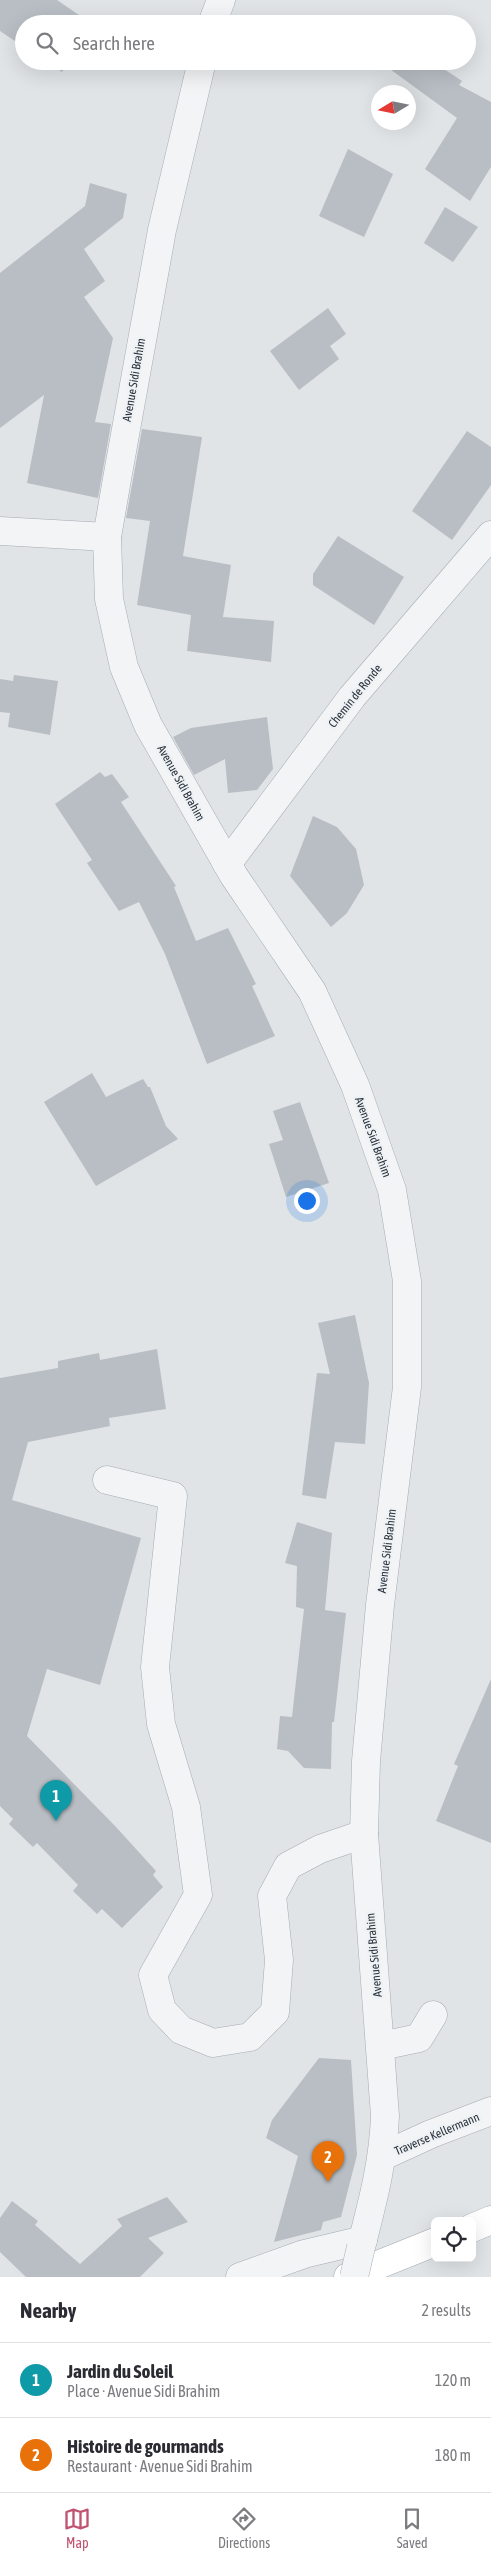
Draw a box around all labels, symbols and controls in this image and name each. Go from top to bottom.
search box [15,15,476,70]
icon: search [33,29,61,57]
text: Search here [73,32,155,54]
north arrow [371,85,416,130]
street label: Avenue Sidi Brahim [120,337,148,423]
street label: Chemin de Ronde [325,662,385,730]
street label: Avenue Sidi Brahim [154,743,208,823]
street label: Avenue Sidi Brahim [352,1095,394,1179]
your location [294,1188,320,1214]
street label: Avenue Sidi Brahim [375,1508,399,1594]
pin: 1 [40,1780,72,1821]
street label: Avenue Sidi Brahim [363,1912,385,1998]
street label: Traverse Kellermann [392,2110,482,2158]
pin: 2 [312,2141,344,2182]
map controls [431,2217,476,2262]
button: locate [431,2217,476,2262]
text: Nearby [20,2298,76,2322]
text: 2 results [421,2301,471,2319]
text: Jardin du Soleil [67,2360,173,2382]
text: 1 [32,2371,40,2389]
text: 120 m [435,2371,471,2389]
text: Place · Avenue Sidi Brahim [67,2382,220,2400]
text: Histoire de gourmands [67,2435,224,2457]
text: 2 [32,2446,40,2464]
text: 180 m [435,2446,471,2464]
text: Restaurant · Avenue Sidi Brahim [67,2457,252,2475]
tab: Map [63,2505,91,2551]
tab: Directions [218,2505,270,2551]
tab: Saved [397,2505,428,2551]

